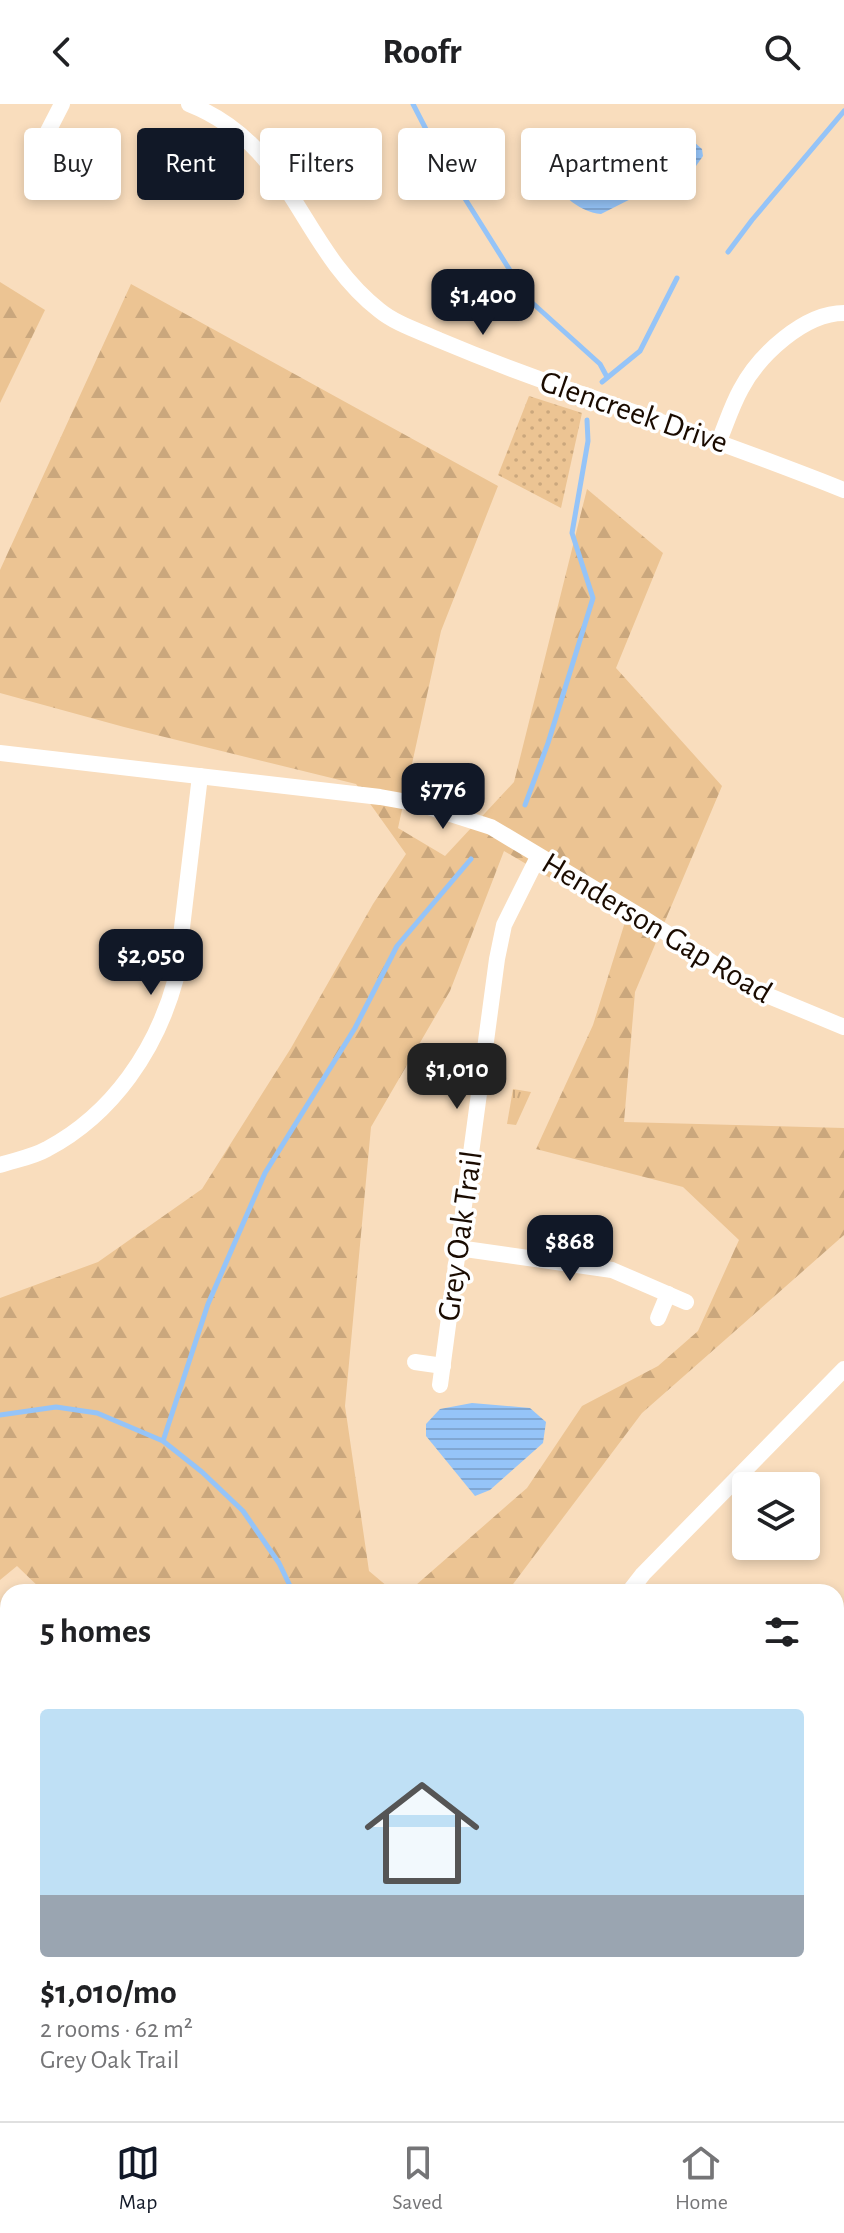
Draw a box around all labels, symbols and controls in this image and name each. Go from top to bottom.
icon: back [40,30,84,74]
icon: search [760,30,804,74]
text: Roofr [382,34,462,70]
chip: Buy [24,128,121,200]
chip: Rent [137,128,244,200]
chip: Filters [260,128,382,200]
chip: New [398,128,505,200]
chip: Apartment [521,128,696,200]
pin: $1,400 [418,269,548,337]
text: $1,400 [449,282,517,308]
street label: Glencreek Drive [536,365,732,459]
pin: $776 [396,763,490,831]
text: $776 [420,776,466,802]
street label: Henderson Gap Road [536,847,778,1009]
pin: $2,050 [86,929,216,997]
text: $2,050 [117,942,185,968]
pin: $1,010 [392,1043,522,1111]
text: $1,010 [425,1056,489,1082]
street label: Grey Oak Trail [432,1149,488,1323]
pin: $868 [523,1215,617,1283]
text: $868 [545,1228,595,1254]
map controls [732,1472,820,1560]
button: layers [732,1472,820,1560]
icon: filters [760,1610,804,1654]
text: 5 homes [40,1615,151,1649]
icon: home [350,1761,494,1905]
text: $1,010/mo [40,1976,177,2010]
text: 2 rooms · 62 m² [40,2016,193,2042]
text: Grey Oak Trail [40,2047,179,2073]
tab: Map [116,2141,160,2215]
tab: Saved [392,2141,443,2215]
tab: Home [675,2141,728,2215]

